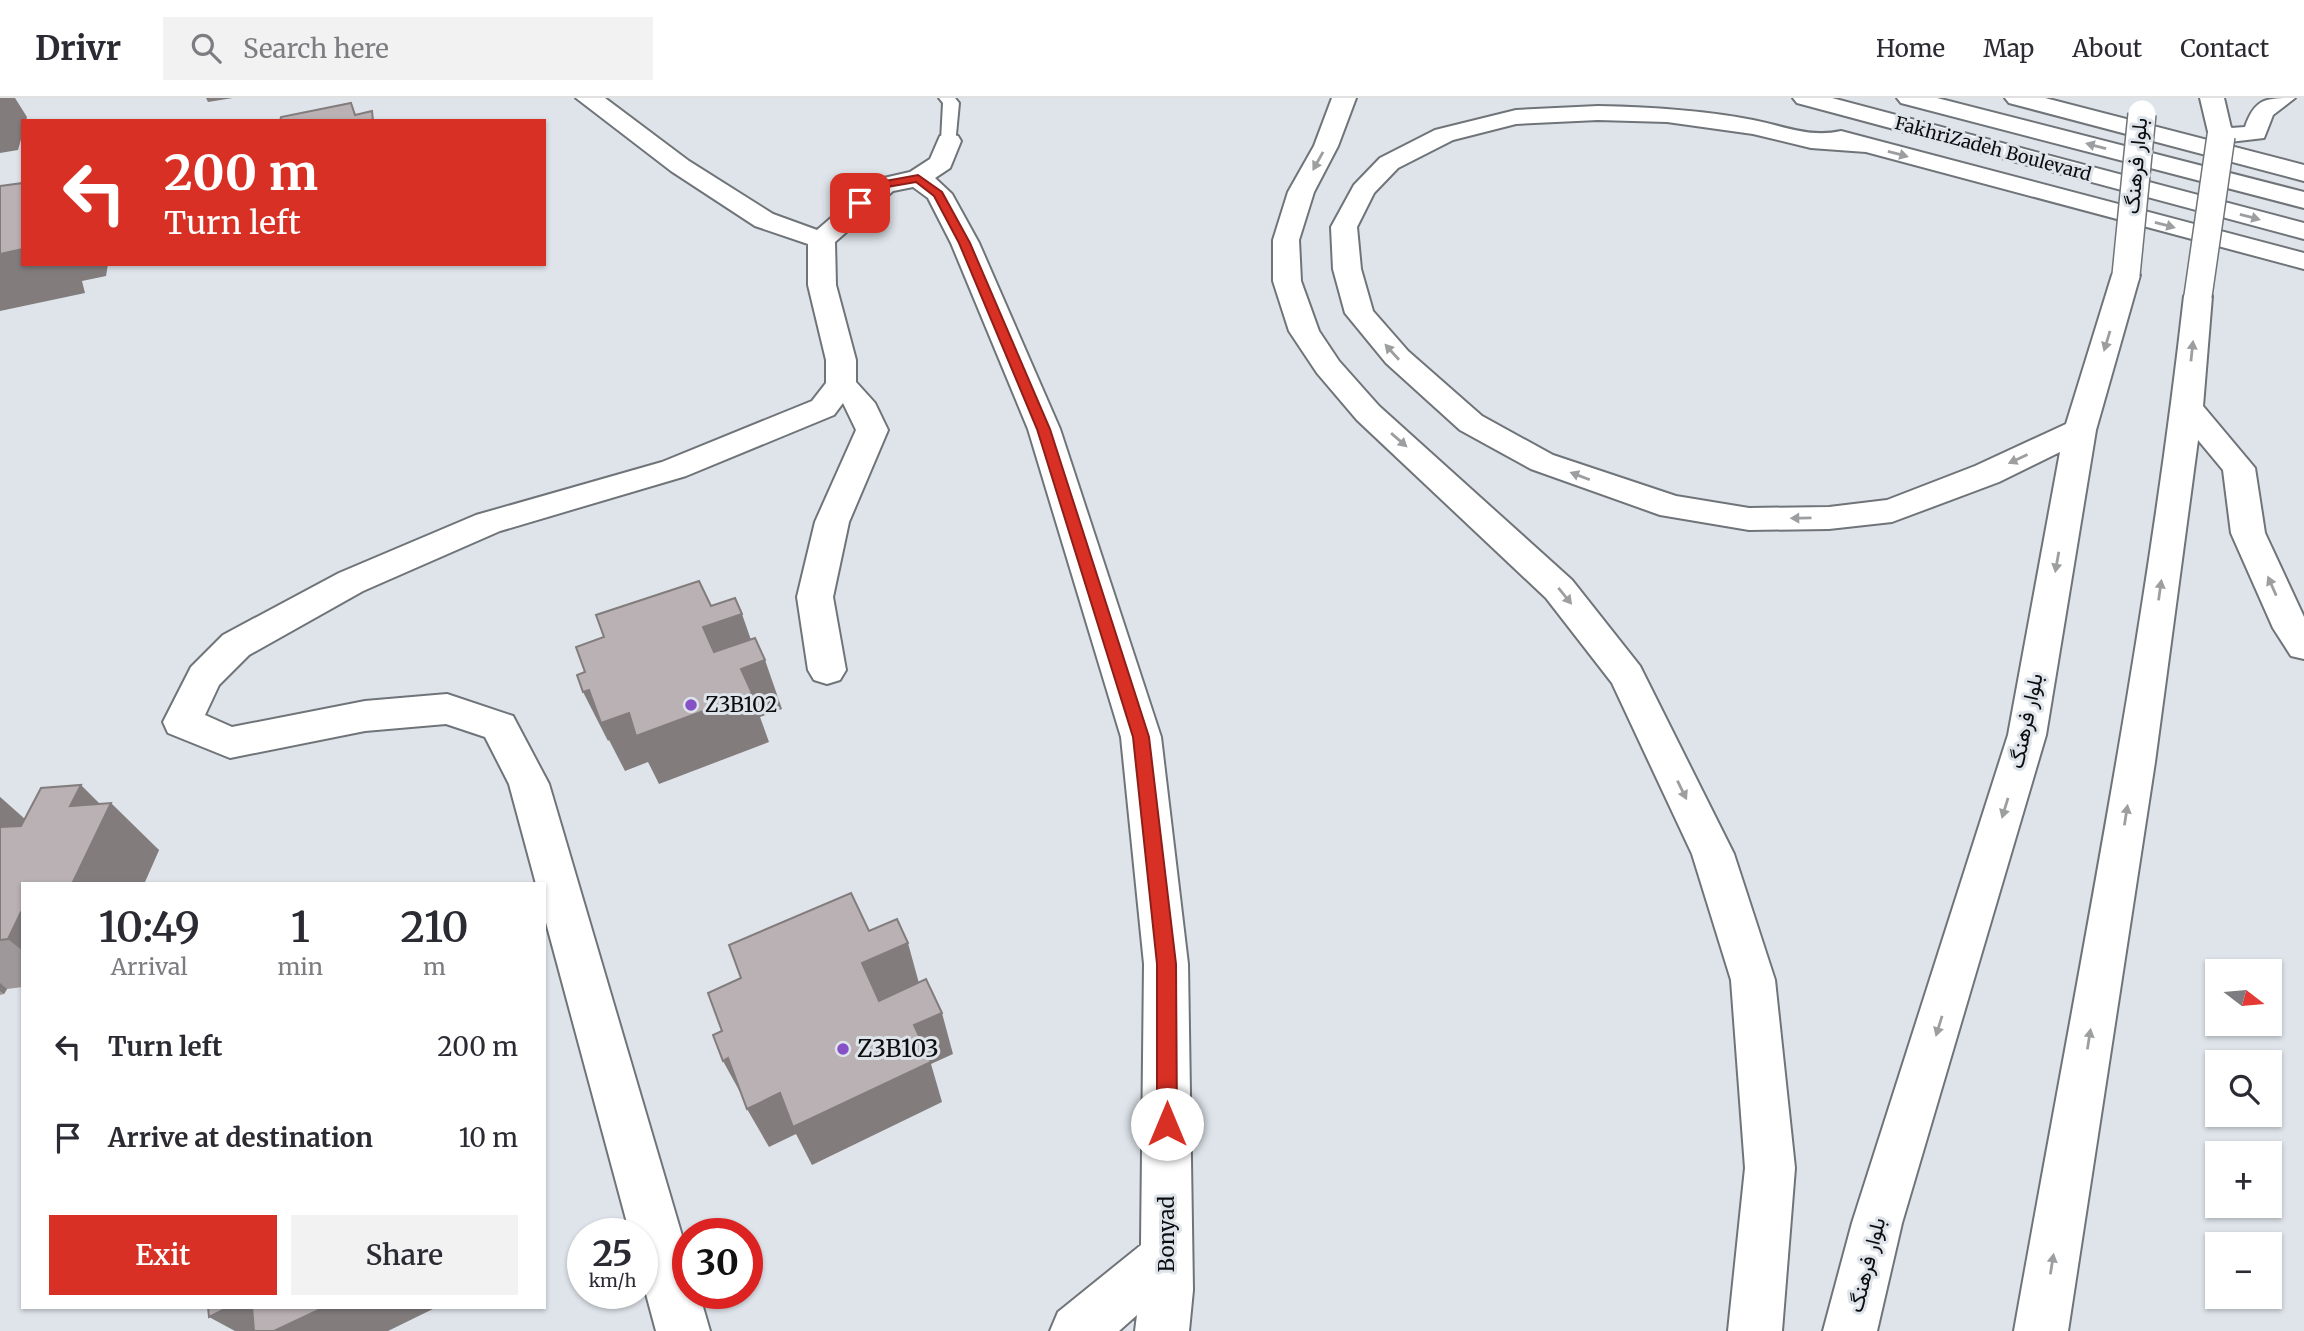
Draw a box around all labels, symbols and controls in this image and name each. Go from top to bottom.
search box [163,17,653,80]
text: Drivr [35,28,121,69]
icon: search [187,29,225,67]
text: Search here [243,32,389,65]
text: Home [1876,33,1945,64]
text: Map [1983,33,2034,64]
text: About [2072,33,2142,64]
text: Contact [2180,33,2269,64]
street label: FakhriZadeh Boulevard [1892,111,2094,186]
street label: بلوار فرهنگ [2118,117,2153,215]
one-way arrow [2085,140,2107,151]
text: 200 m [164,142,318,203]
icon: left [49,147,140,238]
one-way arrow [1887,149,1909,160]
one-way arrow [1312,151,1324,170]
pin [830,173,890,233]
icon: arrive [841,184,879,222]
text: Turn left [164,203,301,243]
one-way arrow [2240,212,2261,222]
one-way arrow [2155,220,2176,230]
one-way arrow [2101,330,2111,351]
one-way arrow [2187,340,2198,362]
one-way arrow [1385,343,1401,360]
one-way arrow [1391,432,1408,447]
one-way arrow [2008,453,2028,465]
one-way arrow [1569,470,1590,481]
one-way arrow [1790,512,1812,524]
one-way arrow [2051,551,2062,573]
one-way arrow [2266,576,2278,596]
one-way arrow [2155,579,2166,601]
one-way arrow [1557,587,1572,605]
street label: بلوار فرهنگ [2002,671,2049,771]
place label: Z3B102 [705,691,777,718]
marker: Z3B102 [683,697,699,713]
one-way arrow [1676,780,1688,800]
one-way arrow [1999,798,2009,819]
one-way arrow [2121,804,2132,826]
text: 10:49 [98,901,200,953]
text: 1 [291,901,310,953]
text: 210 [400,901,469,953]
text: Arrival [111,952,188,981]
text: min [277,952,323,981]
text: m [423,952,446,981]
north arrow [2205,959,2282,1036]
map controls [2205,959,2282,1309]
one-way arrow [1933,1016,1943,1037]
icon: left [49,1028,87,1066]
one-way arrow [2084,1028,2095,1050]
text: Turn left [108,1030,222,1063]
text: 200 m [437,1030,518,1063]
place label: Z3B103 [857,1033,939,1064]
marker: Z3B103 [835,1041,851,1057]
button: search [2205,1050,2282,1127]
position arrow [1130,1087,1204,1161]
icon: arrive [49,1119,87,1157]
text: Arrive at destination [108,1121,373,1154]
text: 10 m [459,1121,518,1154]
button: + [2205,1141,2282,1218]
street label: Bonyad [1153,1196,1180,1272]
button: Exit [49,1215,277,1295]
button: Share [291,1215,518,1295]
street label: بلوار فرهنگ [1842,1215,1891,1315]
speed limit sign: 30 [672,1218,763,1309]
text: 25 [592,1232,633,1276]
button: − [2205,1232,2282,1309]
one-way arrow [2047,1253,2058,1275]
text: km/h [589,1269,636,1292]

